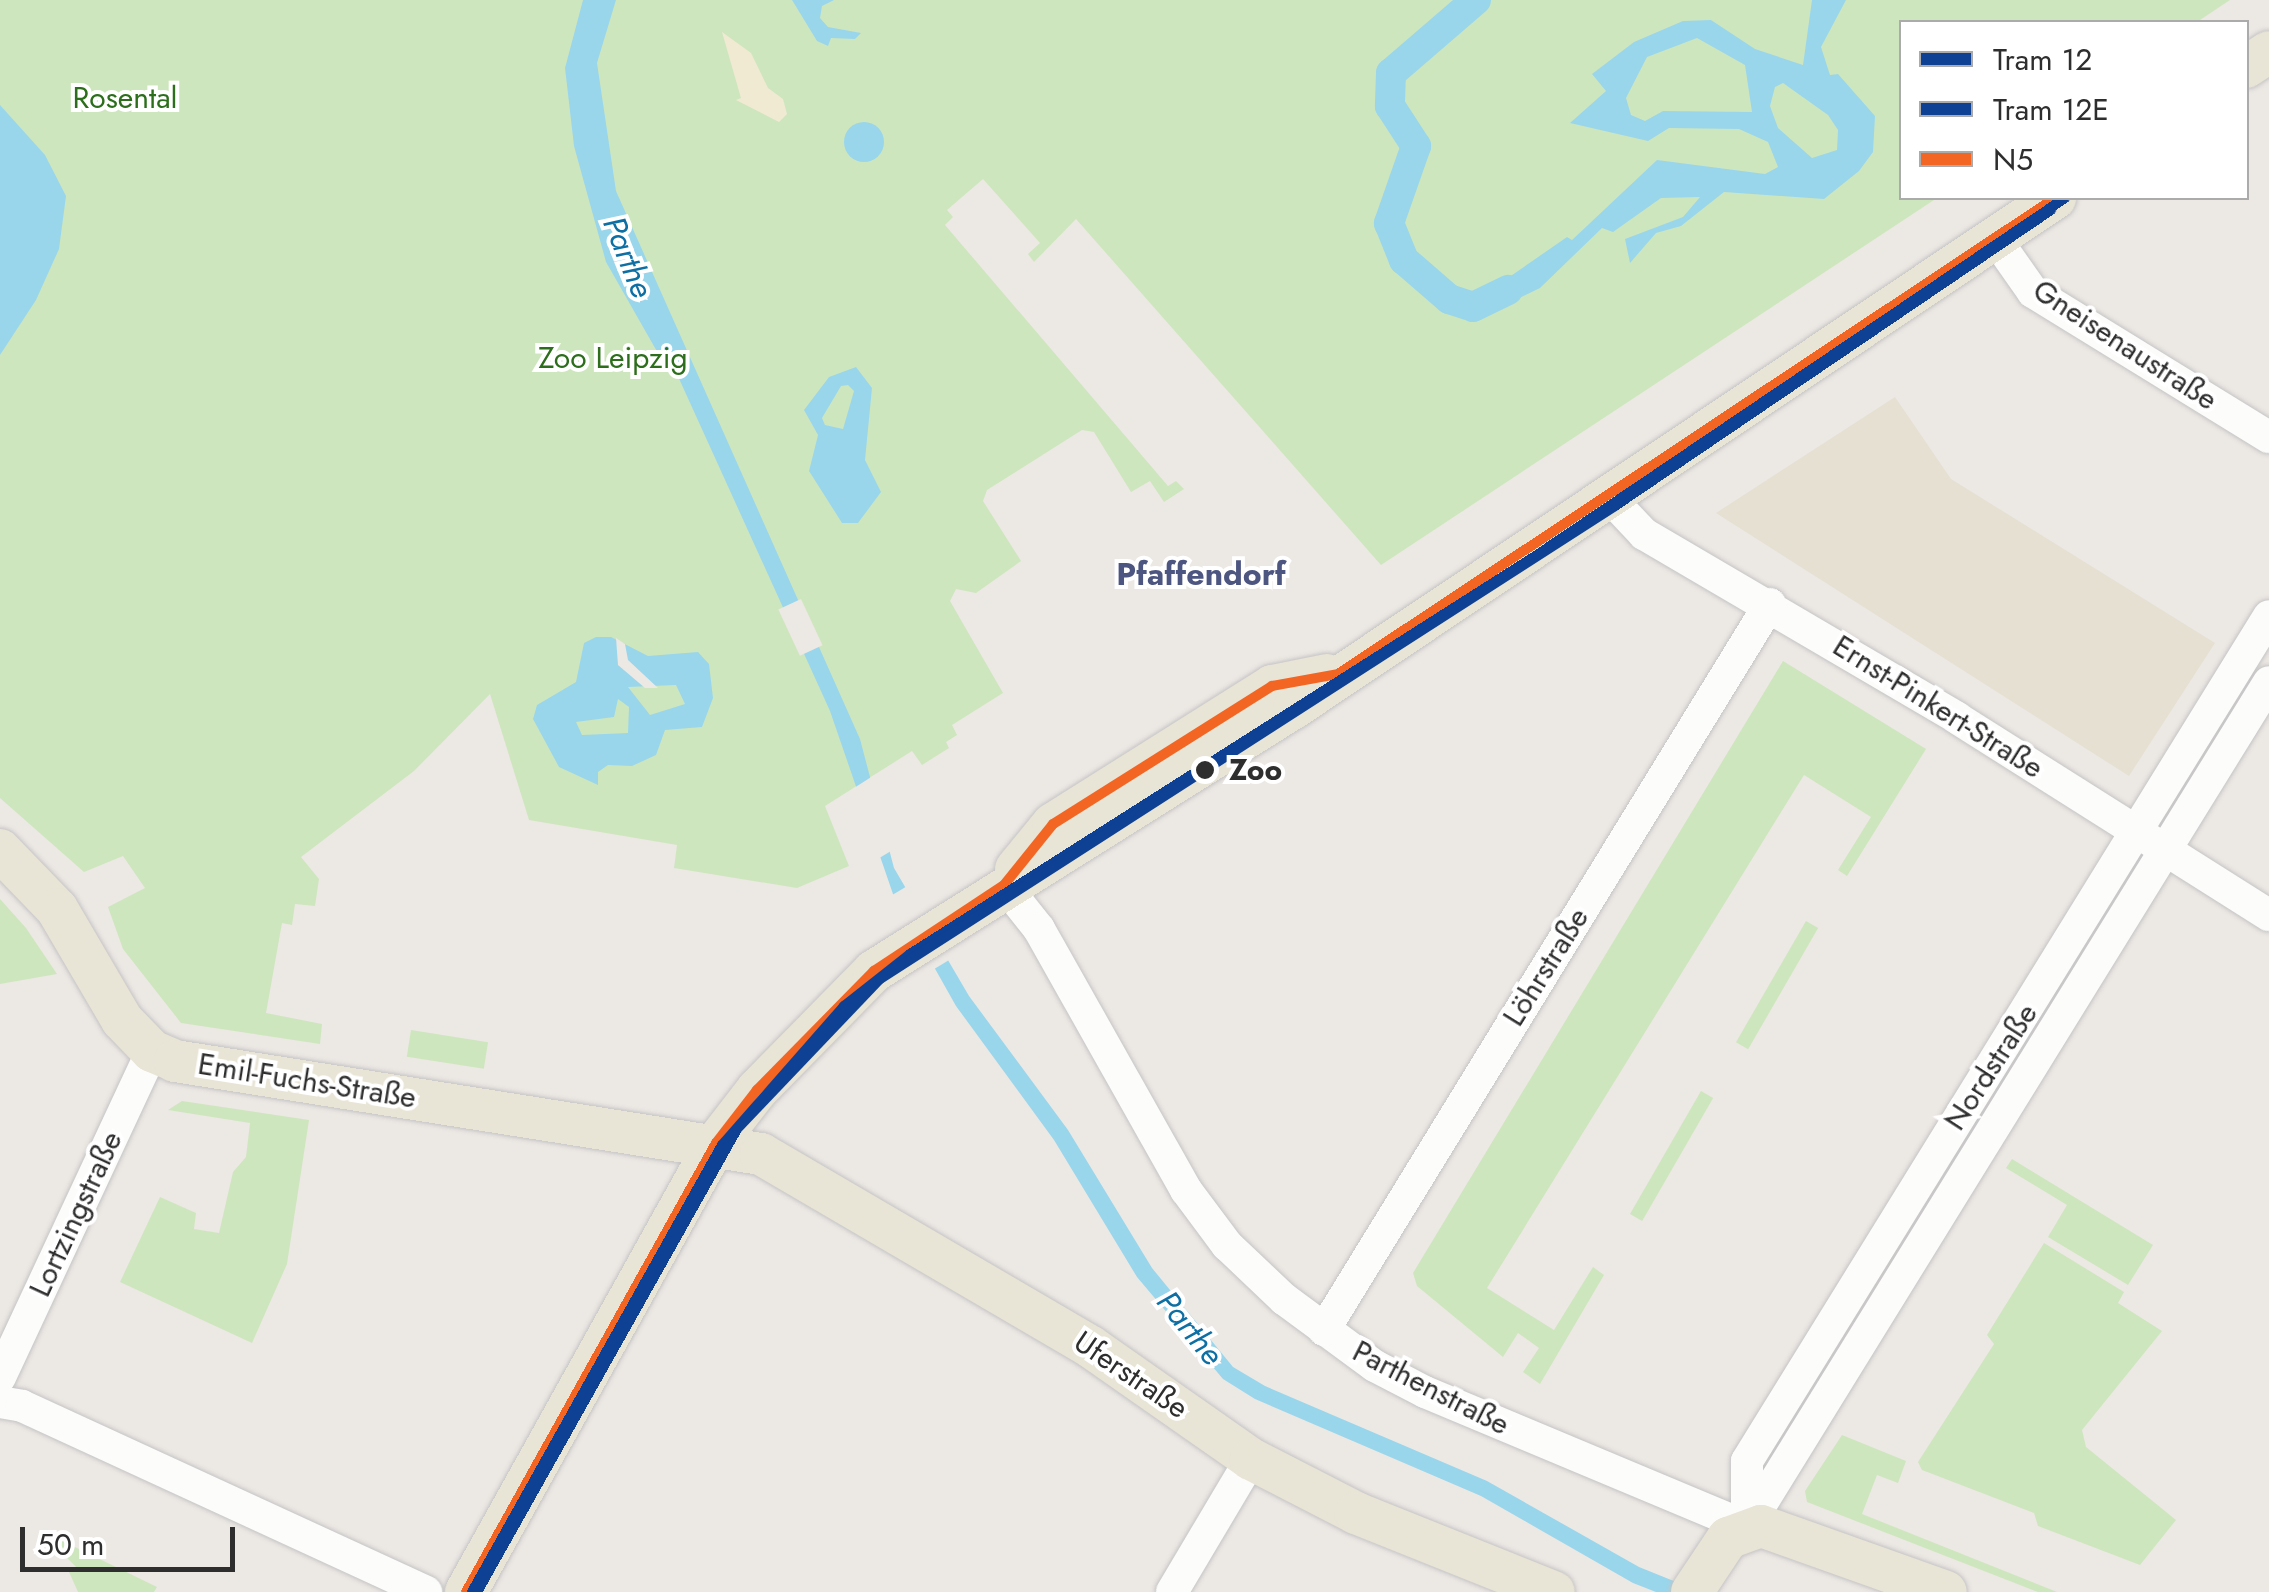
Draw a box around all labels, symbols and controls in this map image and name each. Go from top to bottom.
legend [1899,20,2249,200]
text: Tram 12 [1993,38,2092,81]
park label: Rosental [73,80,177,116]
text: Tram 12E [1993,88,2109,131]
text: N5 [1993,138,2033,181]
water label: Parthe [594,211,662,303]
street label: Gneisenaustraße [2026,272,2224,418]
park label: Zoo Leipzig [538,340,688,376]
district label: Pfaffendorf [1116,555,1286,593]
street label: Ernst-Pinkert-Straße [1826,628,2050,786]
place label: Zoo [1229,752,1282,788]
marker: Zoo [1190,755,1220,785]
street label: Löhrstraße [1496,901,1596,1033]
street label: Nordstraße [1937,997,2045,1137]
street label: Emil-Fuchs-Straße [195,1046,419,1116]
street label: Lortzingstraße [22,1126,130,1302]
water label: Parthe [1149,1283,1231,1373]
street label: Uferstraße [1067,1324,1195,1426]
street label: Parthenstraße [1347,1333,1515,1443]
scale bar [25,1507,240,1569]
text: 50 m [37,1523,104,1566]

